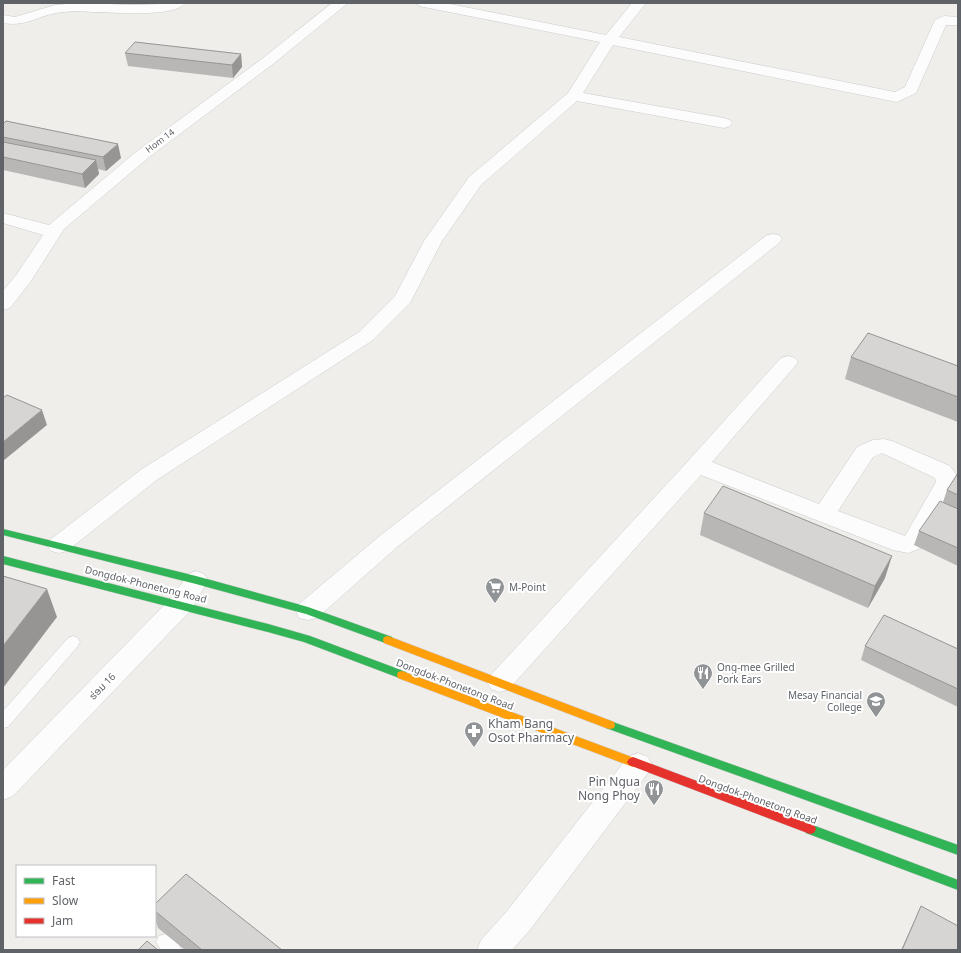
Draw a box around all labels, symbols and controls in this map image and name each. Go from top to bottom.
street label: Hom 14 [143,125,177,156]
street label: Dongdok-Phonetong Road [84,562,208,606]
supermarket icon: M-Point [484,576,506,604]
place label: M-Point [509,580,546,594]
street label: Dongdok-Phonetong Road [394,655,516,713]
place label: Ong-mee Grilled Pork Ears [717,660,795,686]
restaurant icon: Ong-mee Grilled Pork Ears [692,662,714,690]
street label: ຮ່ອມ 16 [86,669,119,703]
place label: Mesay Financial College [788,688,862,714]
school or university icon: Mesay Financial College [865,690,887,718]
place label: Kham Bang Osot Pharmacy [488,715,575,746]
pharmacy icon: Kham Bang Osot Pharmacy [463,720,485,748]
street label: Dongdok-Phonetong Road [697,771,819,827]
place label: Pin Ngua Nong Phoy [578,773,641,804]
restaurant icon: Pin Ngua Nong Phoy [643,778,665,806]
legend [16,865,156,937]
text: Fast [52,872,76,889]
text: Slow [52,892,79,909]
text: Jam [51,912,73,929]

